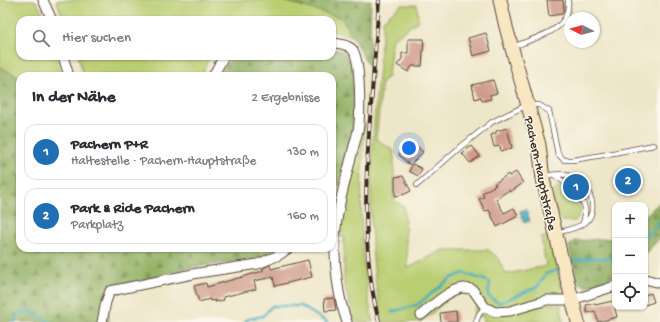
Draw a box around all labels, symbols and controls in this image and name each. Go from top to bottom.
north arrow [564,12,600,48]
search box [16,16,336,60]
icon: search [30,27,52,49]
text: Hier suchen [62,29,131,47]
text: In der Nähe [32,88,115,108]
text: 2 Ergebnisse [252,91,320,106]
street label: Pachern-Hauptstraße [520,114,559,232]
text: Pachern P+R [71,136,148,154]
your location [399,138,419,158]
text: 1 [43,145,49,160]
text: 130 m [287,145,319,160]
text: Haltestelle · Pachern-Hauptstraße [71,154,256,169]
pin: 2 [615,166,641,196]
pin: 1 [563,172,589,202]
text: Park & Ride Pachern [71,200,195,218]
map controls [612,202,648,310]
button: + [612,202,648,238]
text: 2 [43,209,49,224]
text: 160 m [287,209,319,224]
text: Parkplatz [71,218,123,233]
button: − [612,238,648,274]
button: locate [612,274,648,310]

